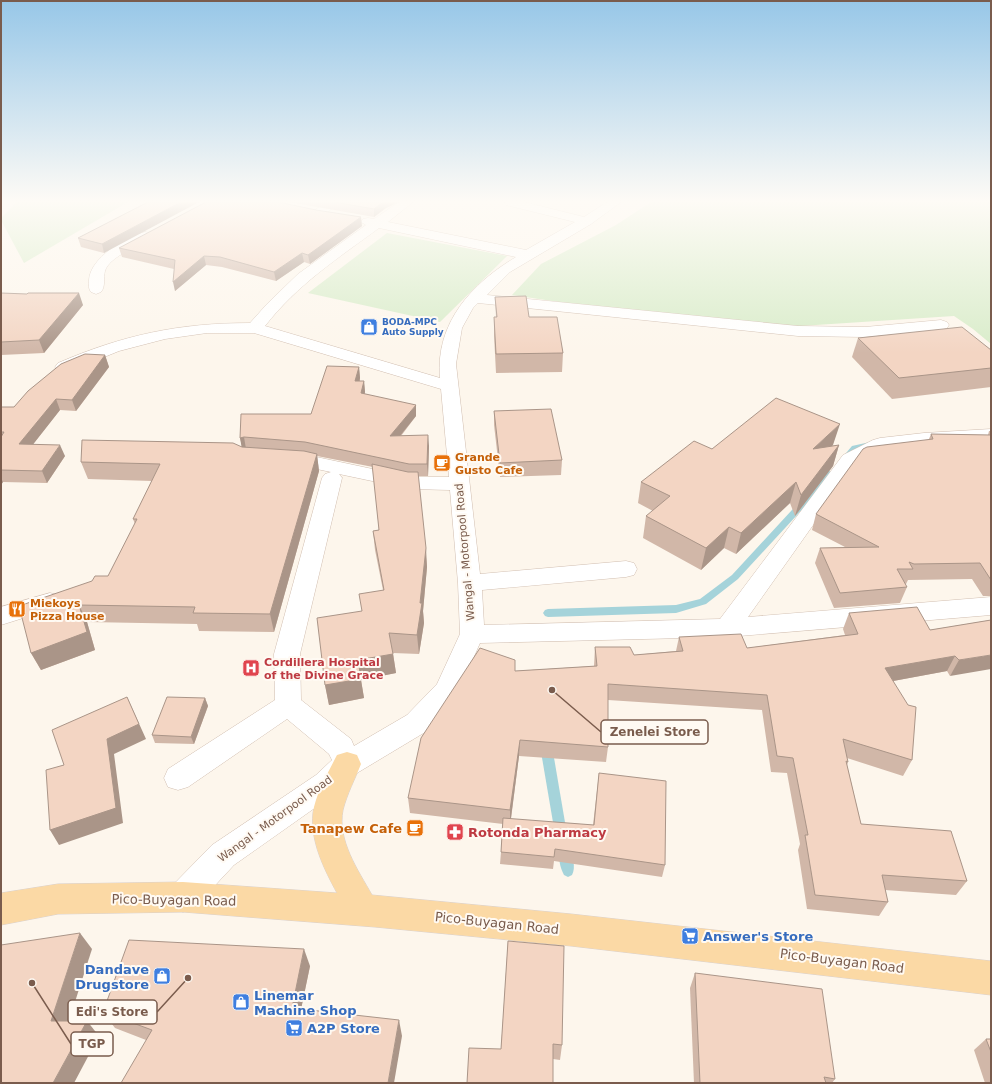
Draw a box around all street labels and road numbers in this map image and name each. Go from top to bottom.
street label: Wangal - Motorpool Road [453,483,477,621]
street label: Wangal - Motorpool Road [215,773,335,865]
street label: Pico-Buyagan Road [111,891,237,909]
street label: Pico-Buyagan Road [434,909,560,937]
street label: Pico-Buyagan Road [779,946,905,976]

